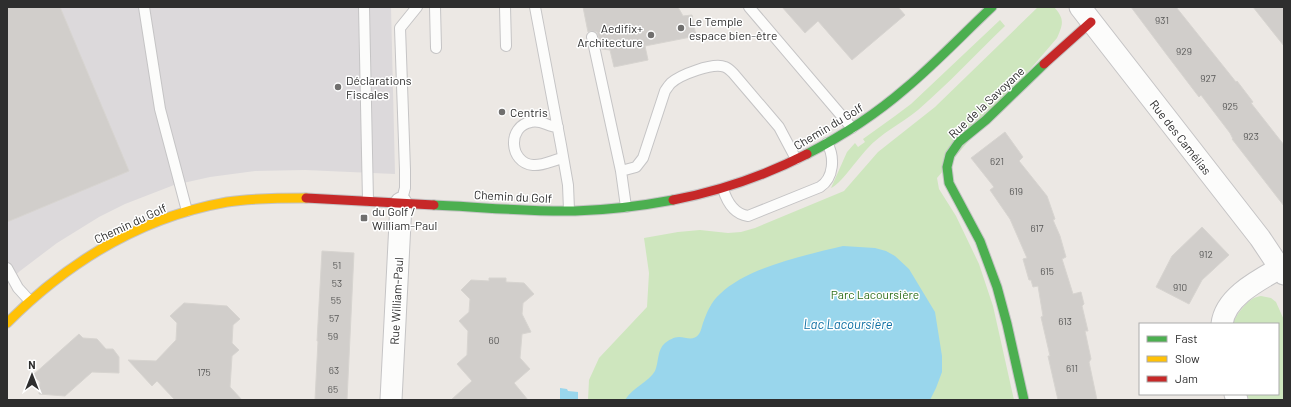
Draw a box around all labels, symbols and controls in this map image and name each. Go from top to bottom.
place label: Le Temple espace bien-être [689,14,777,42]
house number: 931 [1155,14,1169,26]
place label: Aedifix+ Architecture [577,21,643,49]
marker: Le Temple espace bien-être [676,23,686,33]
marker: Aedifix+ Architecture [646,30,656,40]
house number: 929 [1176,45,1192,57]
street label: Rue de la Savoyane [945,63,1027,141]
house number: 927 [1200,72,1216,84]
place label: Déclarations Fiscales [346,73,412,101]
marker: Déclarations Fiscales [333,82,343,92]
street label: Rue des Camélias [1148,97,1215,177]
street label: Chemin du Golf [791,100,865,152]
house number: 925 [1222,100,1238,112]
place label: Centris [510,105,548,119]
marker: Centris [497,107,507,117]
house number: 923 [1243,130,1259,142]
house number: 621 [990,155,1004,167]
house number: 619 [1009,185,1023,197]
street label: Chemin du Golf [474,187,552,205]
street label: Chemin du Golf [92,200,168,246]
place label: du Golf / William-Paul [372,204,437,232]
marker: du Golf / William-Paul [359,213,369,223]
house number: 617 [1030,222,1044,234]
house number: 912 [1199,248,1213,260]
street label: Rue William-Paul [387,257,405,345]
house number: 51 [333,259,341,271]
house number: 615 [1040,265,1054,277]
house number: 53 [332,277,342,289]
house number: 910 [1173,281,1187,293]
park label: Parc Lacoursière [831,287,919,301]
house number: 55 [331,294,341,306]
house number: 57 [329,312,339,324]
house number: 613 [1058,315,1072,327]
water label: Lac Lacoursière [803,316,893,332]
legend [1139,323,1279,395]
house number: 59 [328,330,338,342]
text: Fast [1175,331,1198,345]
house number: 60 [489,334,499,346]
text: Slow [1175,351,1200,365]
north arrow [12,355,52,395]
text: N [28,358,36,371]
house number: 611 [1066,362,1078,374]
house number: 63 [329,364,339,376]
house number: 175 [197,366,211,378]
text: Jam [1175,371,1198,385]
house number: 65 [328,383,338,395]

